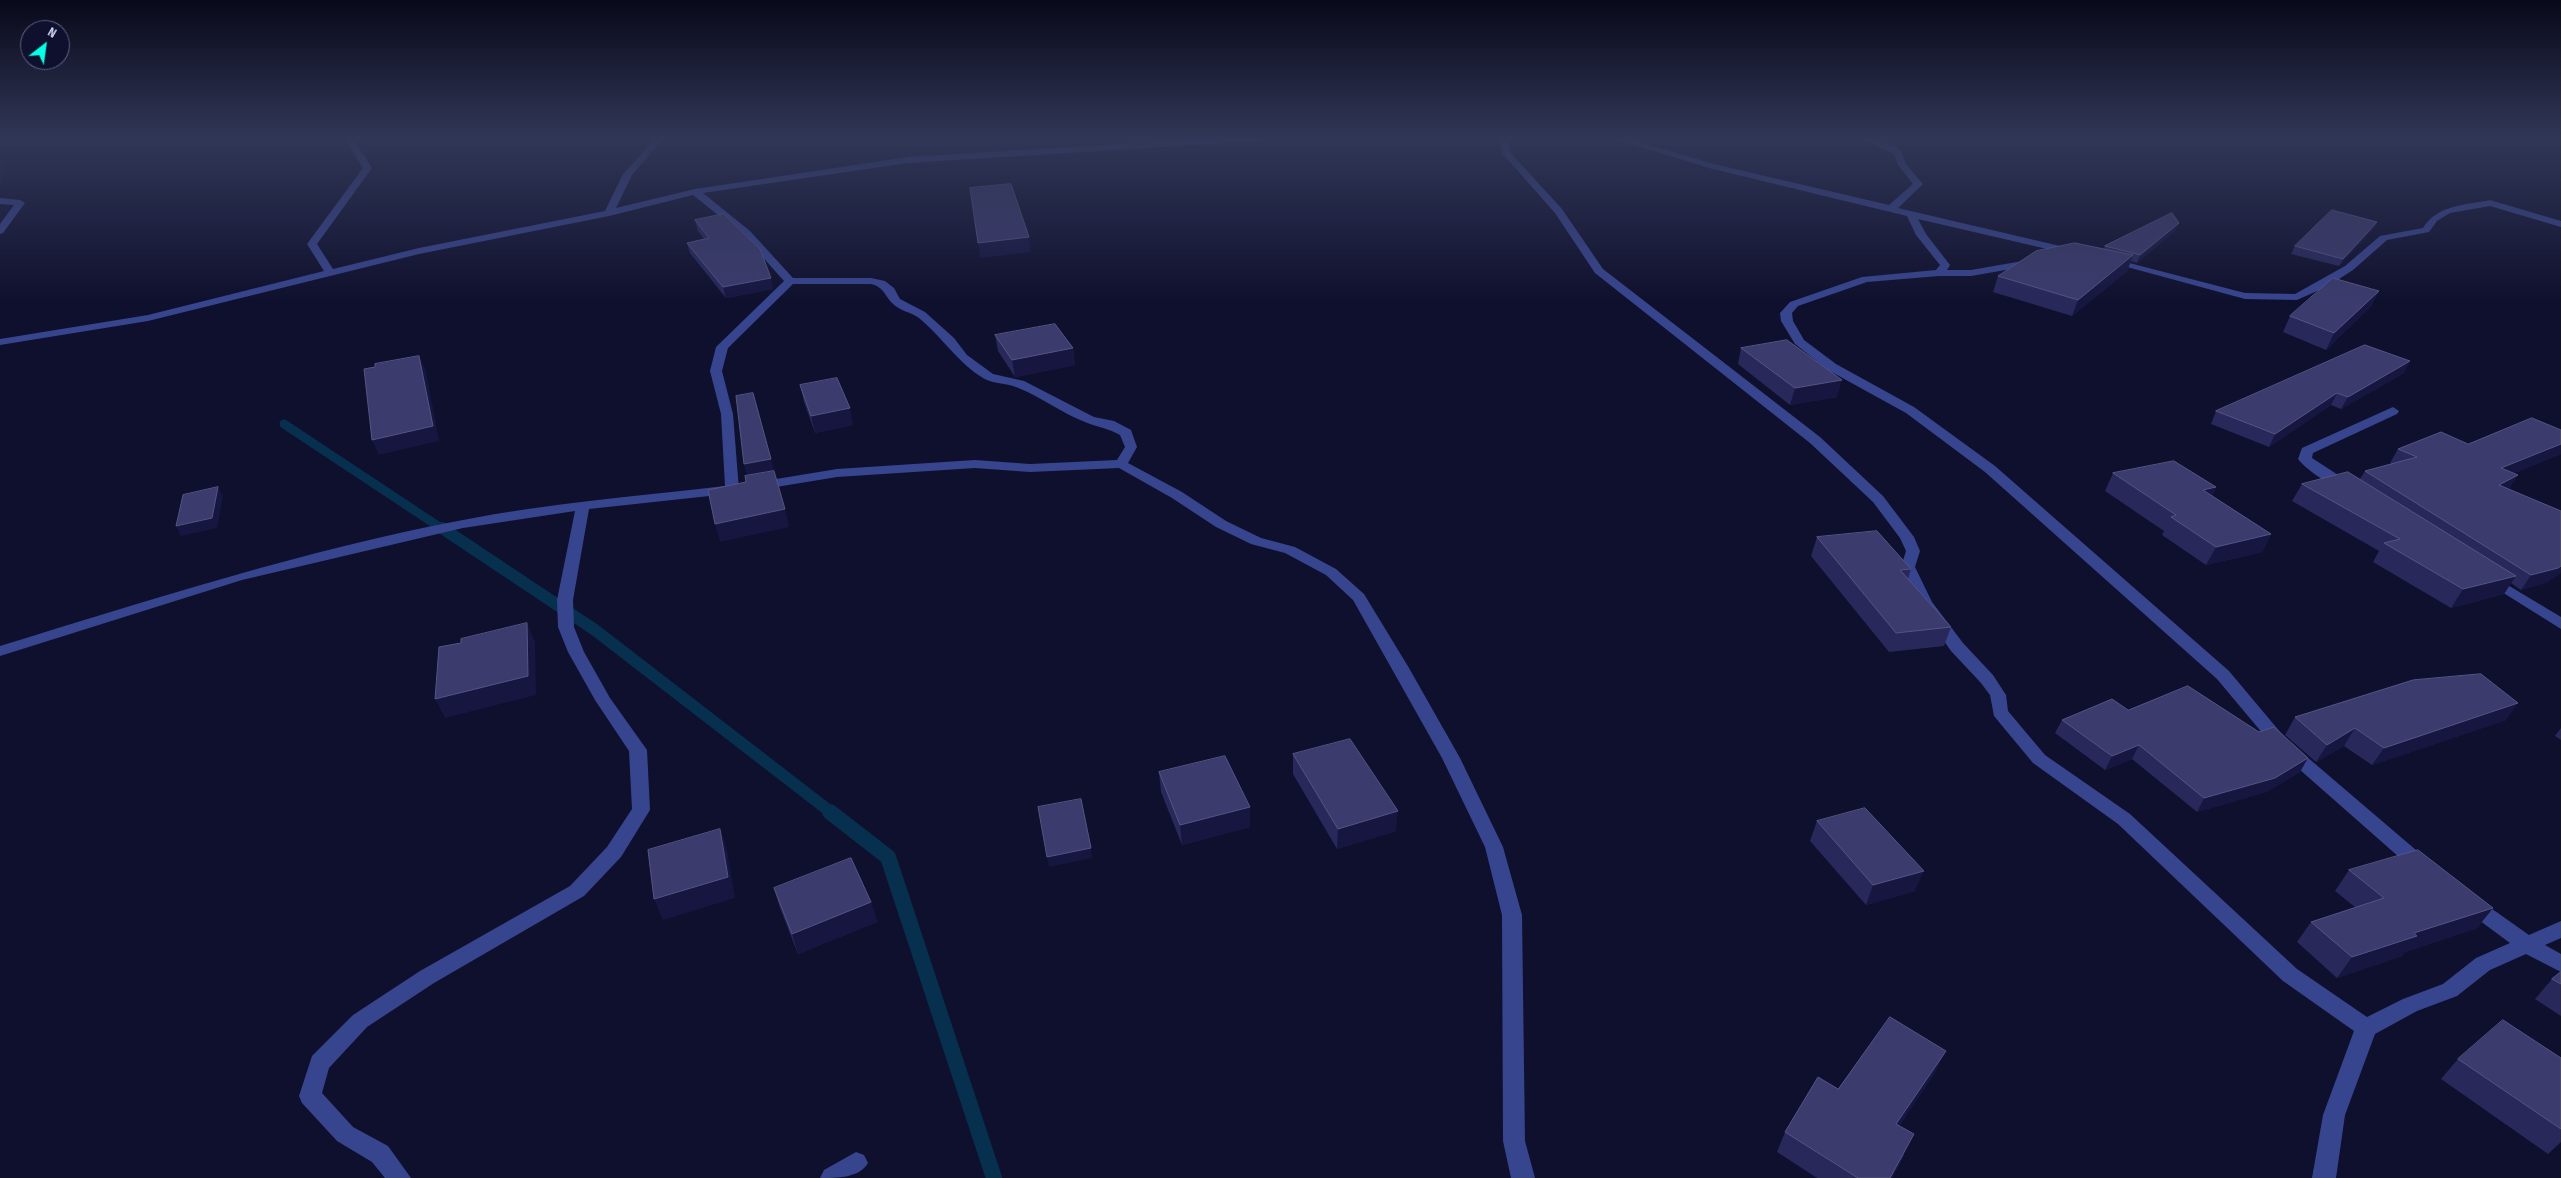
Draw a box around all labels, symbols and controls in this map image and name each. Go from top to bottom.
north arrow [20,20,70,70]
text: N [45,23,60,42]

